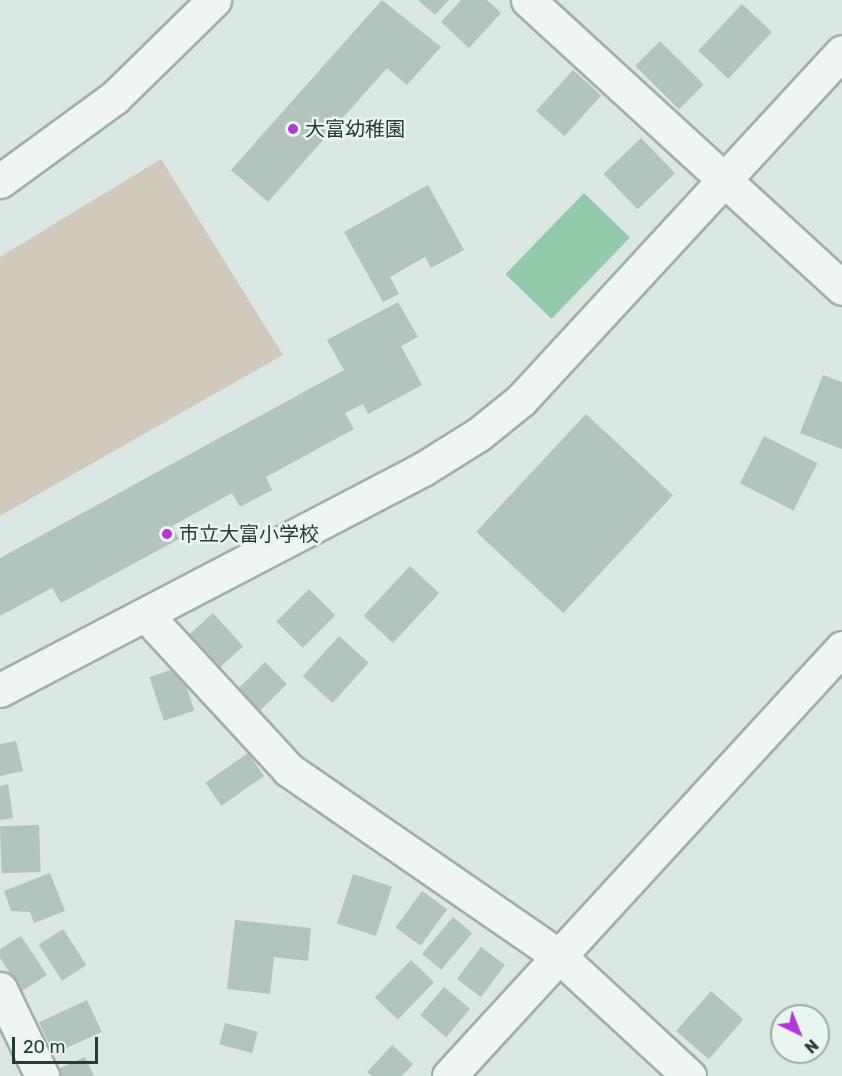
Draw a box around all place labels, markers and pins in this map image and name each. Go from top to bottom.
place label: 大富幼稚園 [305,117,405,141]
marker: 大富幼稚園 [286,122,300,136]
place label: 市立大富小学校 [179,522,319,546]
marker: 市立大富小学校 [160,527,174,541]

